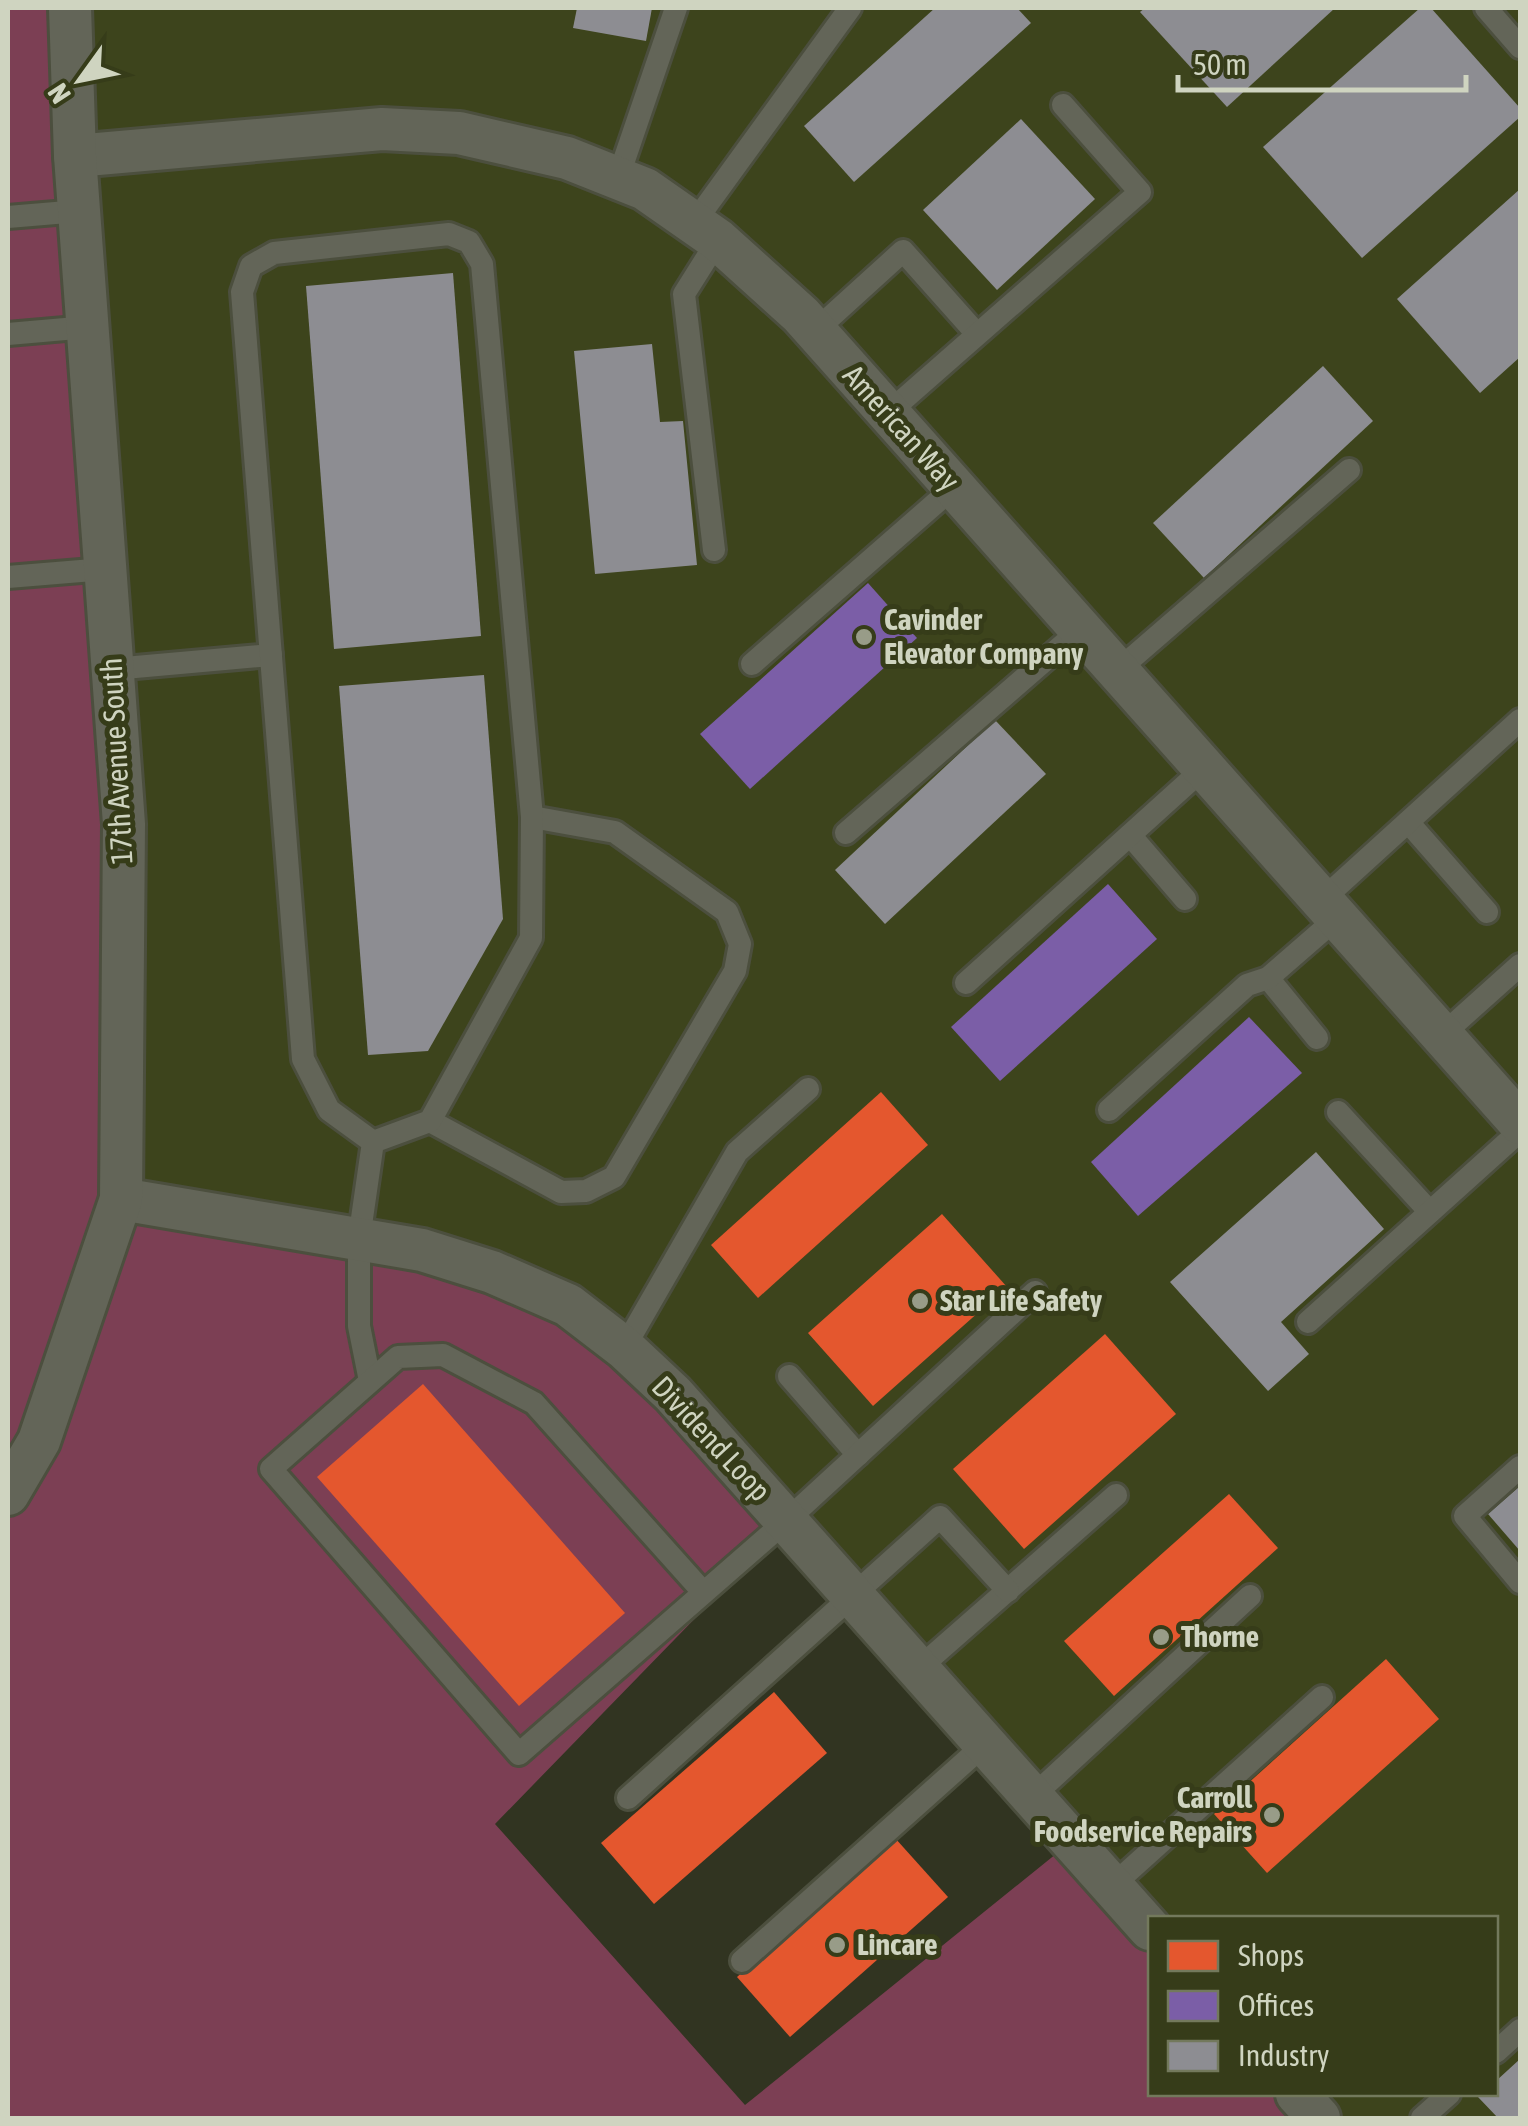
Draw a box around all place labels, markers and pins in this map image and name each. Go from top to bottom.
place label: Cavinder Elevator Company [884,602,1084,670]
marker: Cavinder Elevator Company [853,626,875,648]
place label: Star Life Safety [940,1283,1103,1317]
marker: Star Life Safety [909,1290,931,1312]
place label: Thorne [1181,1619,1259,1653]
marker: Thorne [1150,1626,1172,1648]
place label: Carroll Foodservice Repairs [1034,1780,1253,1848]
marker: Carroll Foodservice Repairs [1261,1804,1283,1826]
place label: Lincare [857,1927,938,1961]
marker: Lincare [826,1934,848,1956]

